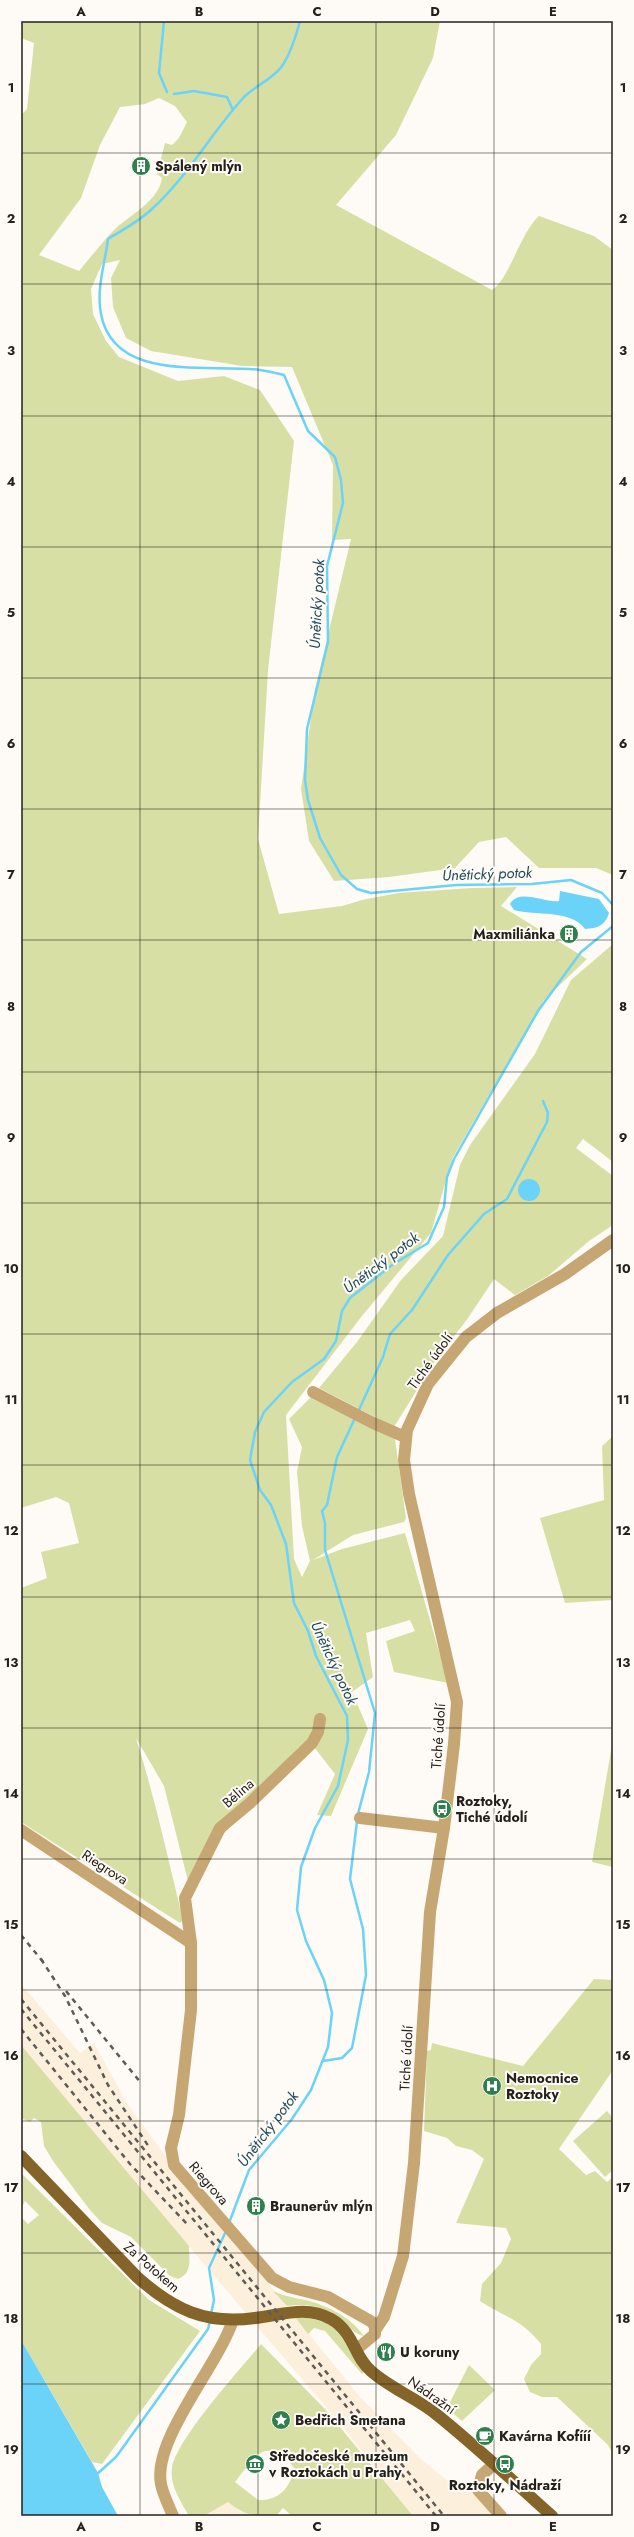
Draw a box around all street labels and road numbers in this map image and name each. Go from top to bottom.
street label: Tiché údolí [403,1328,458,1393]
street label: Tiché údolí [426,1701,450,1769]
street label: Bělina [218,1774,258,1812]
street label: Riegrova [78,1845,132,1889]
street label: Tiché údolí [394,2023,418,2091]
street label: Riegrova [185,2157,233,2209]
street label: Za Potokem [120,2237,184,2297]
street label: Nádražní [404,2371,461,2420]

